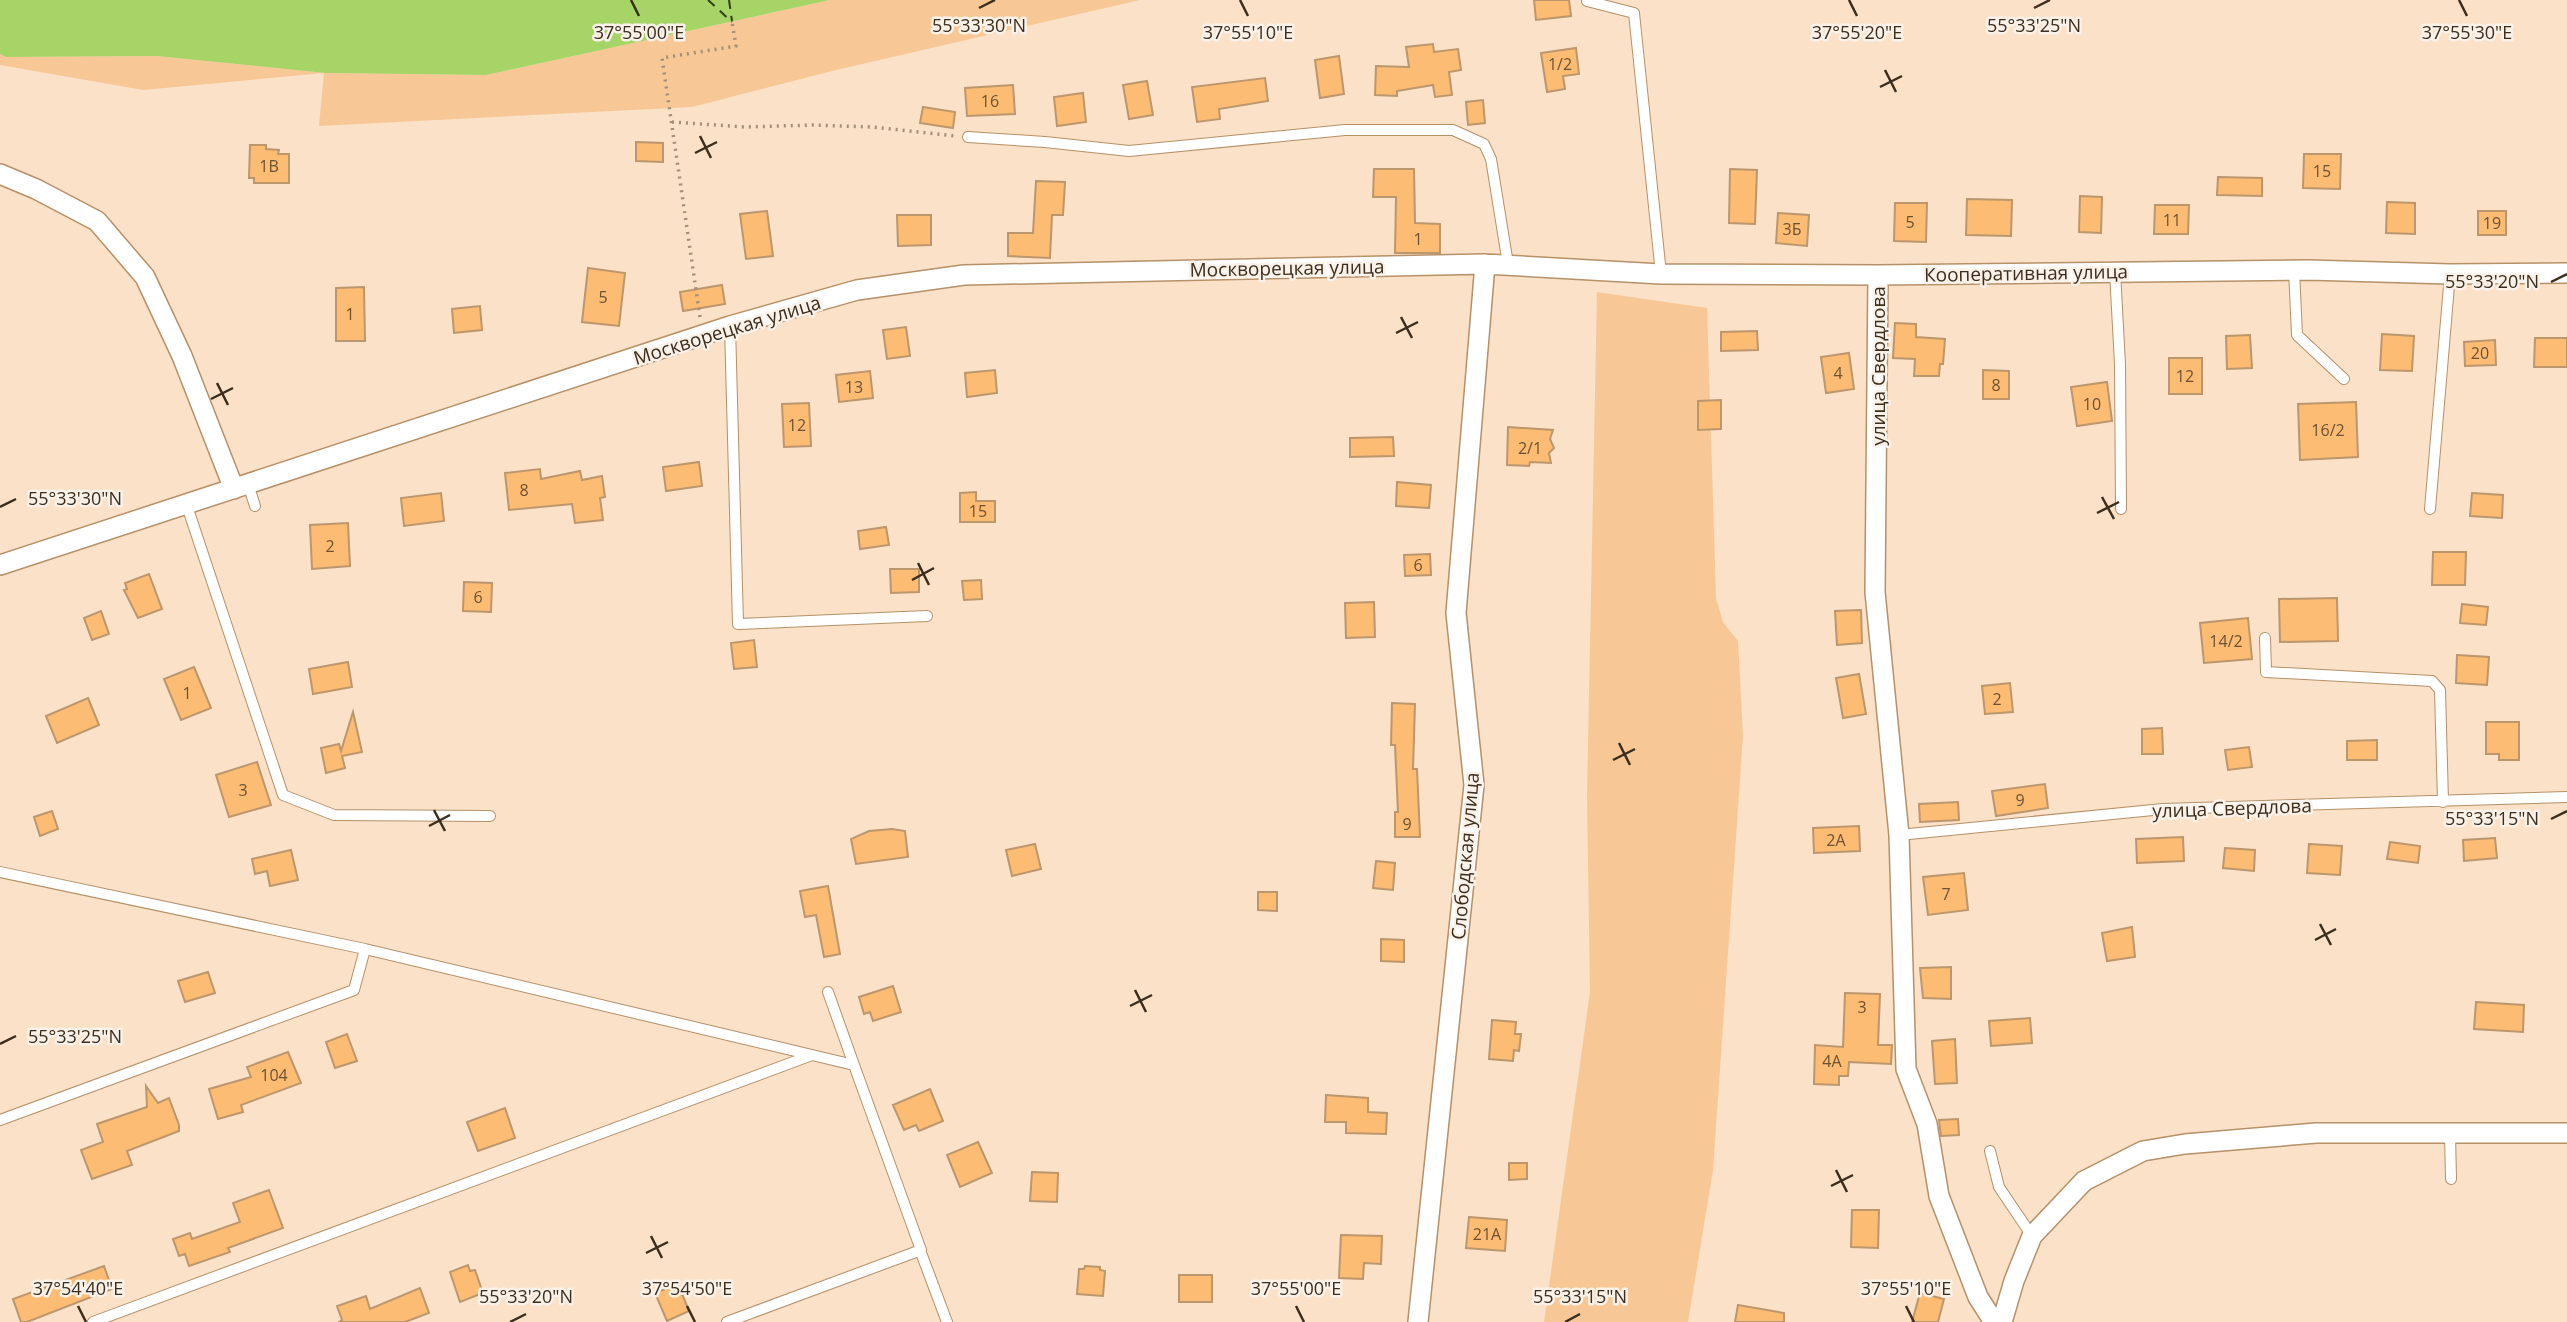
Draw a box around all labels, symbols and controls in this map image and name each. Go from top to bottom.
text: 55°33'30"N [932,13,1026,37]
text: 55°33'25"N [1987,13,2081,37]
text: 37°55'00"E [594,20,684,44]
text: 37°55'10"E [1203,20,1293,44]
text: 37°55'20"E [1812,20,1902,44]
text: 37°55'30"E [2422,20,2512,44]
house number: 1/2 [1548,53,1572,75]
house number: 16 [981,90,999,112]
house number: 1В [259,155,279,177]
house number: 15 [2313,160,2331,182]
house number: 11 [2163,209,2181,231]
house number: 5 [1905,211,1915,233]
house number: 19 [2483,212,2501,234]
house number: 3Б [1783,218,1801,240]
house number: 1 [1413,228,1423,250]
street label: Москворецкая улица [1189,253,1385,283]
street label: Кооперативная улица [1924,258,2128,288]
text: 55°33'20"N [2445,269,2539,293]
house number: 5 [598,286,608,308]
street label: улица Свердлова [1865,286,1891,446]
street label: Москворецкая улица [630,289,824,371]
house number: 1 [345,303,355,325]
house number: 20 [2471,342,2489,364]
house number: 4 [1833,362,1843,384]
house number: 12 [2176,365,2194,387]
house number: 8 [1991,374,2001,396]
house number: 13 [845,376,863,398]
house number: 10 [2083,393,2101,415]
house number: 12 [788,414,806,436]
house number: 16/2 [2311,419,2345,441]
house number: 2/1 [1518,437,1542,459]
house number: 8 [519,479,529,501]
text: 55°33'30"N [28,486,122,510]
house number: 15 [969,500,987,522]
house number: 2 [325,535,335,557]
house number: 6 [1413,554,1423,576]
house number: 6 [473,586,483,608]
house number: 14/2 [2209,630,2243,652]
house number: 1 [182,682,192,704]
house number: 2 [1992,688,2002,710]
street label: Слободская улица [1445,771,1485,941]
house number: 3 [238,779,248,801]
house number: 9 [2015,789,2025,811]
street label: улица Свердлова [2152,792,2312,824]
text: 55°33'15"N [2445,806,2539,830]
house number: 9 [1402,813,1412,835]
house number: 2А [1826,829,1847,851]
house number: 7 [1941,883,1951,905]
house number: 3 [1857,996,1867,1018]
text: 55°33'25"N [28,1024,122,1048]
house number: 4А [1822,1050,1843,1072]
house number: 104 [260,1064,288,1086]
house number: 21А [1473,1223,1502,1245]
text: 37°54'40"E [33,1276,123,1300]
text: 37°54'50"E [642,1276,732,1300]
text: 37°55'00"E [1251,1276,1341,1300]
text: 37°55'10"E [1861,1276,1951,1300]
text: 55°33'20"N [479,1284,573,1308]
text: 55°33'15"N [1533,1284,1627,1308]

